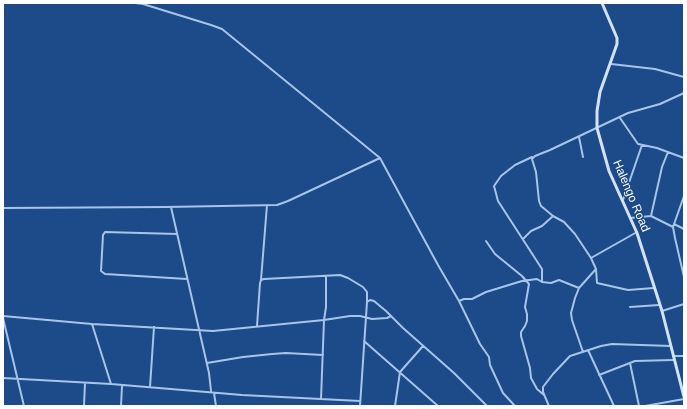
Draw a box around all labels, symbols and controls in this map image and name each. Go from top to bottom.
street label: Halengo Road [609,158,653,234]

